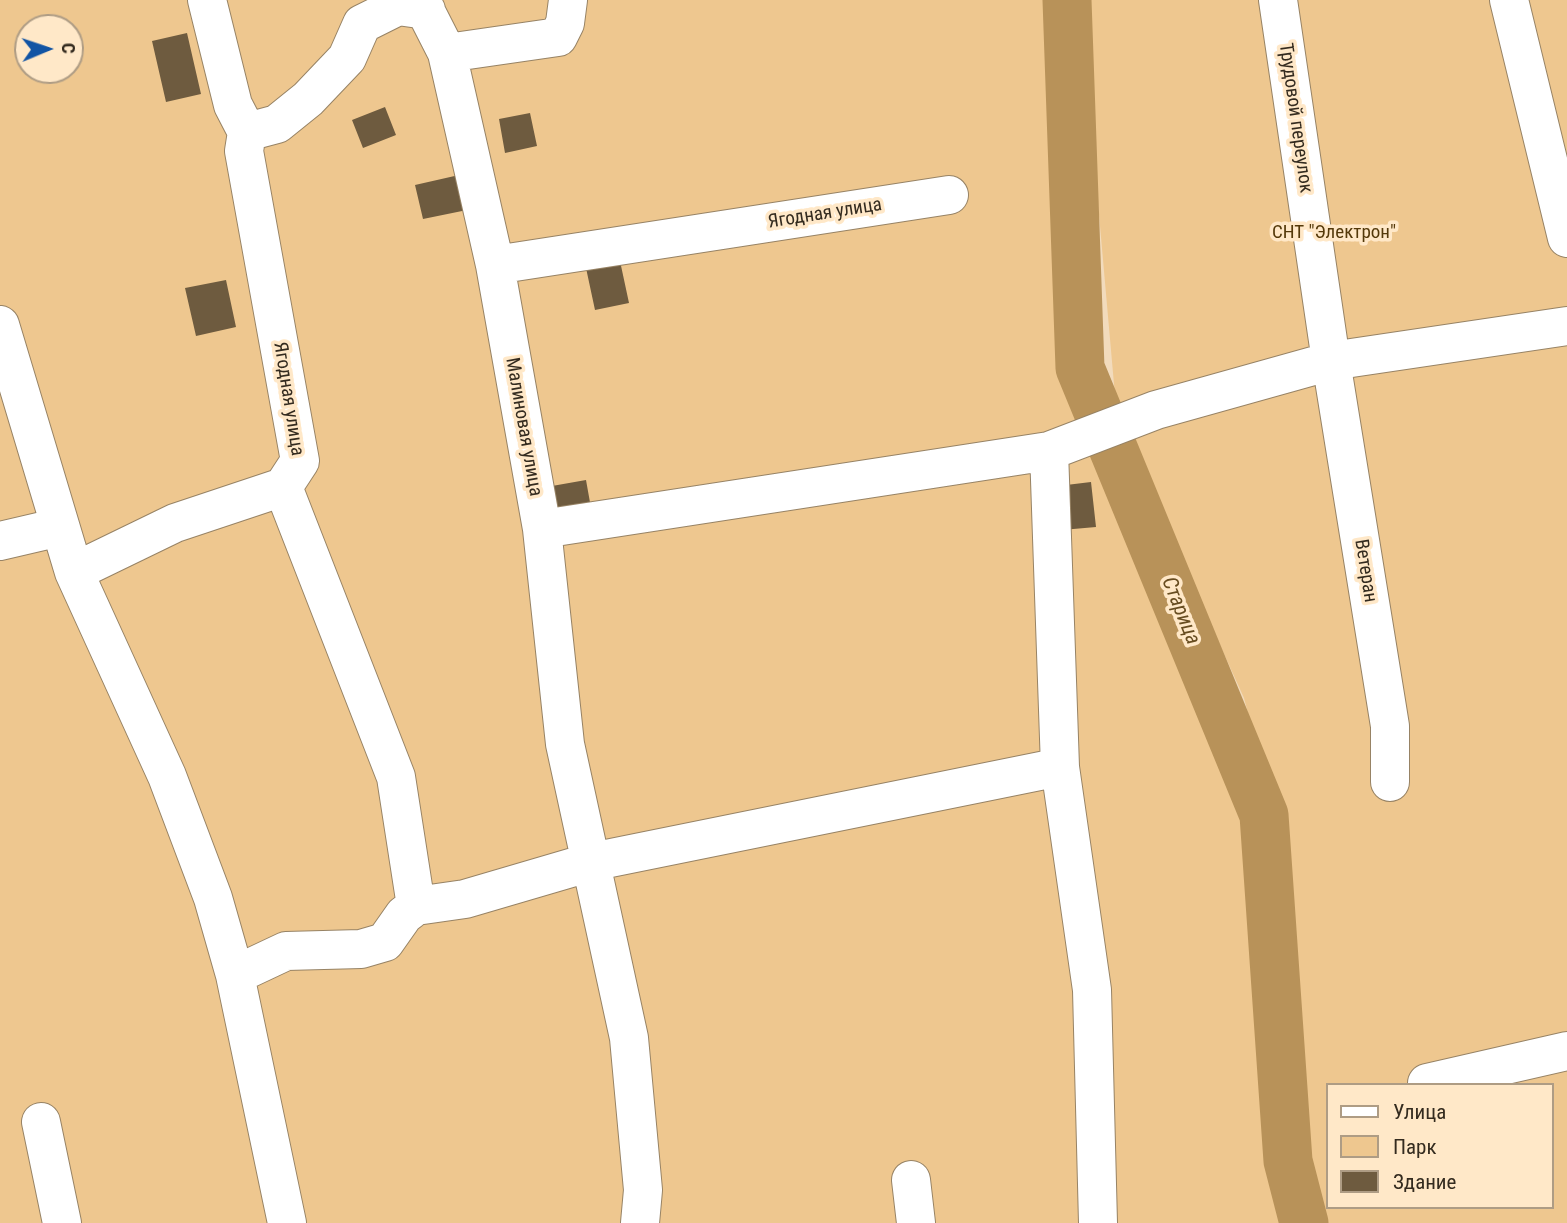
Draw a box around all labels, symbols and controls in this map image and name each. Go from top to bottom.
north arrow [14,14,84,84]
text: С [57,42,80,54]
street label: Трудовой переулок [1273,42,1317,194]
street label: Ягодная улица [766,194,884,234]
park label: СНТ "Электрон" [1272,222,1396,244]
street label: Ягодная улица [268,340,308,458]
street label: Малиновая улица [500,356,546,498]
street label: Ветеран [1349,538,1381,604]
water label: Старица [1155,574,1205,648]
legend [1326,1083,1553,1209]
text: Улица [1393,1100,1446,1124]
text: Парк [1393,1135,1437,1159]
text: Здание [1393,1170,1456,1194]

